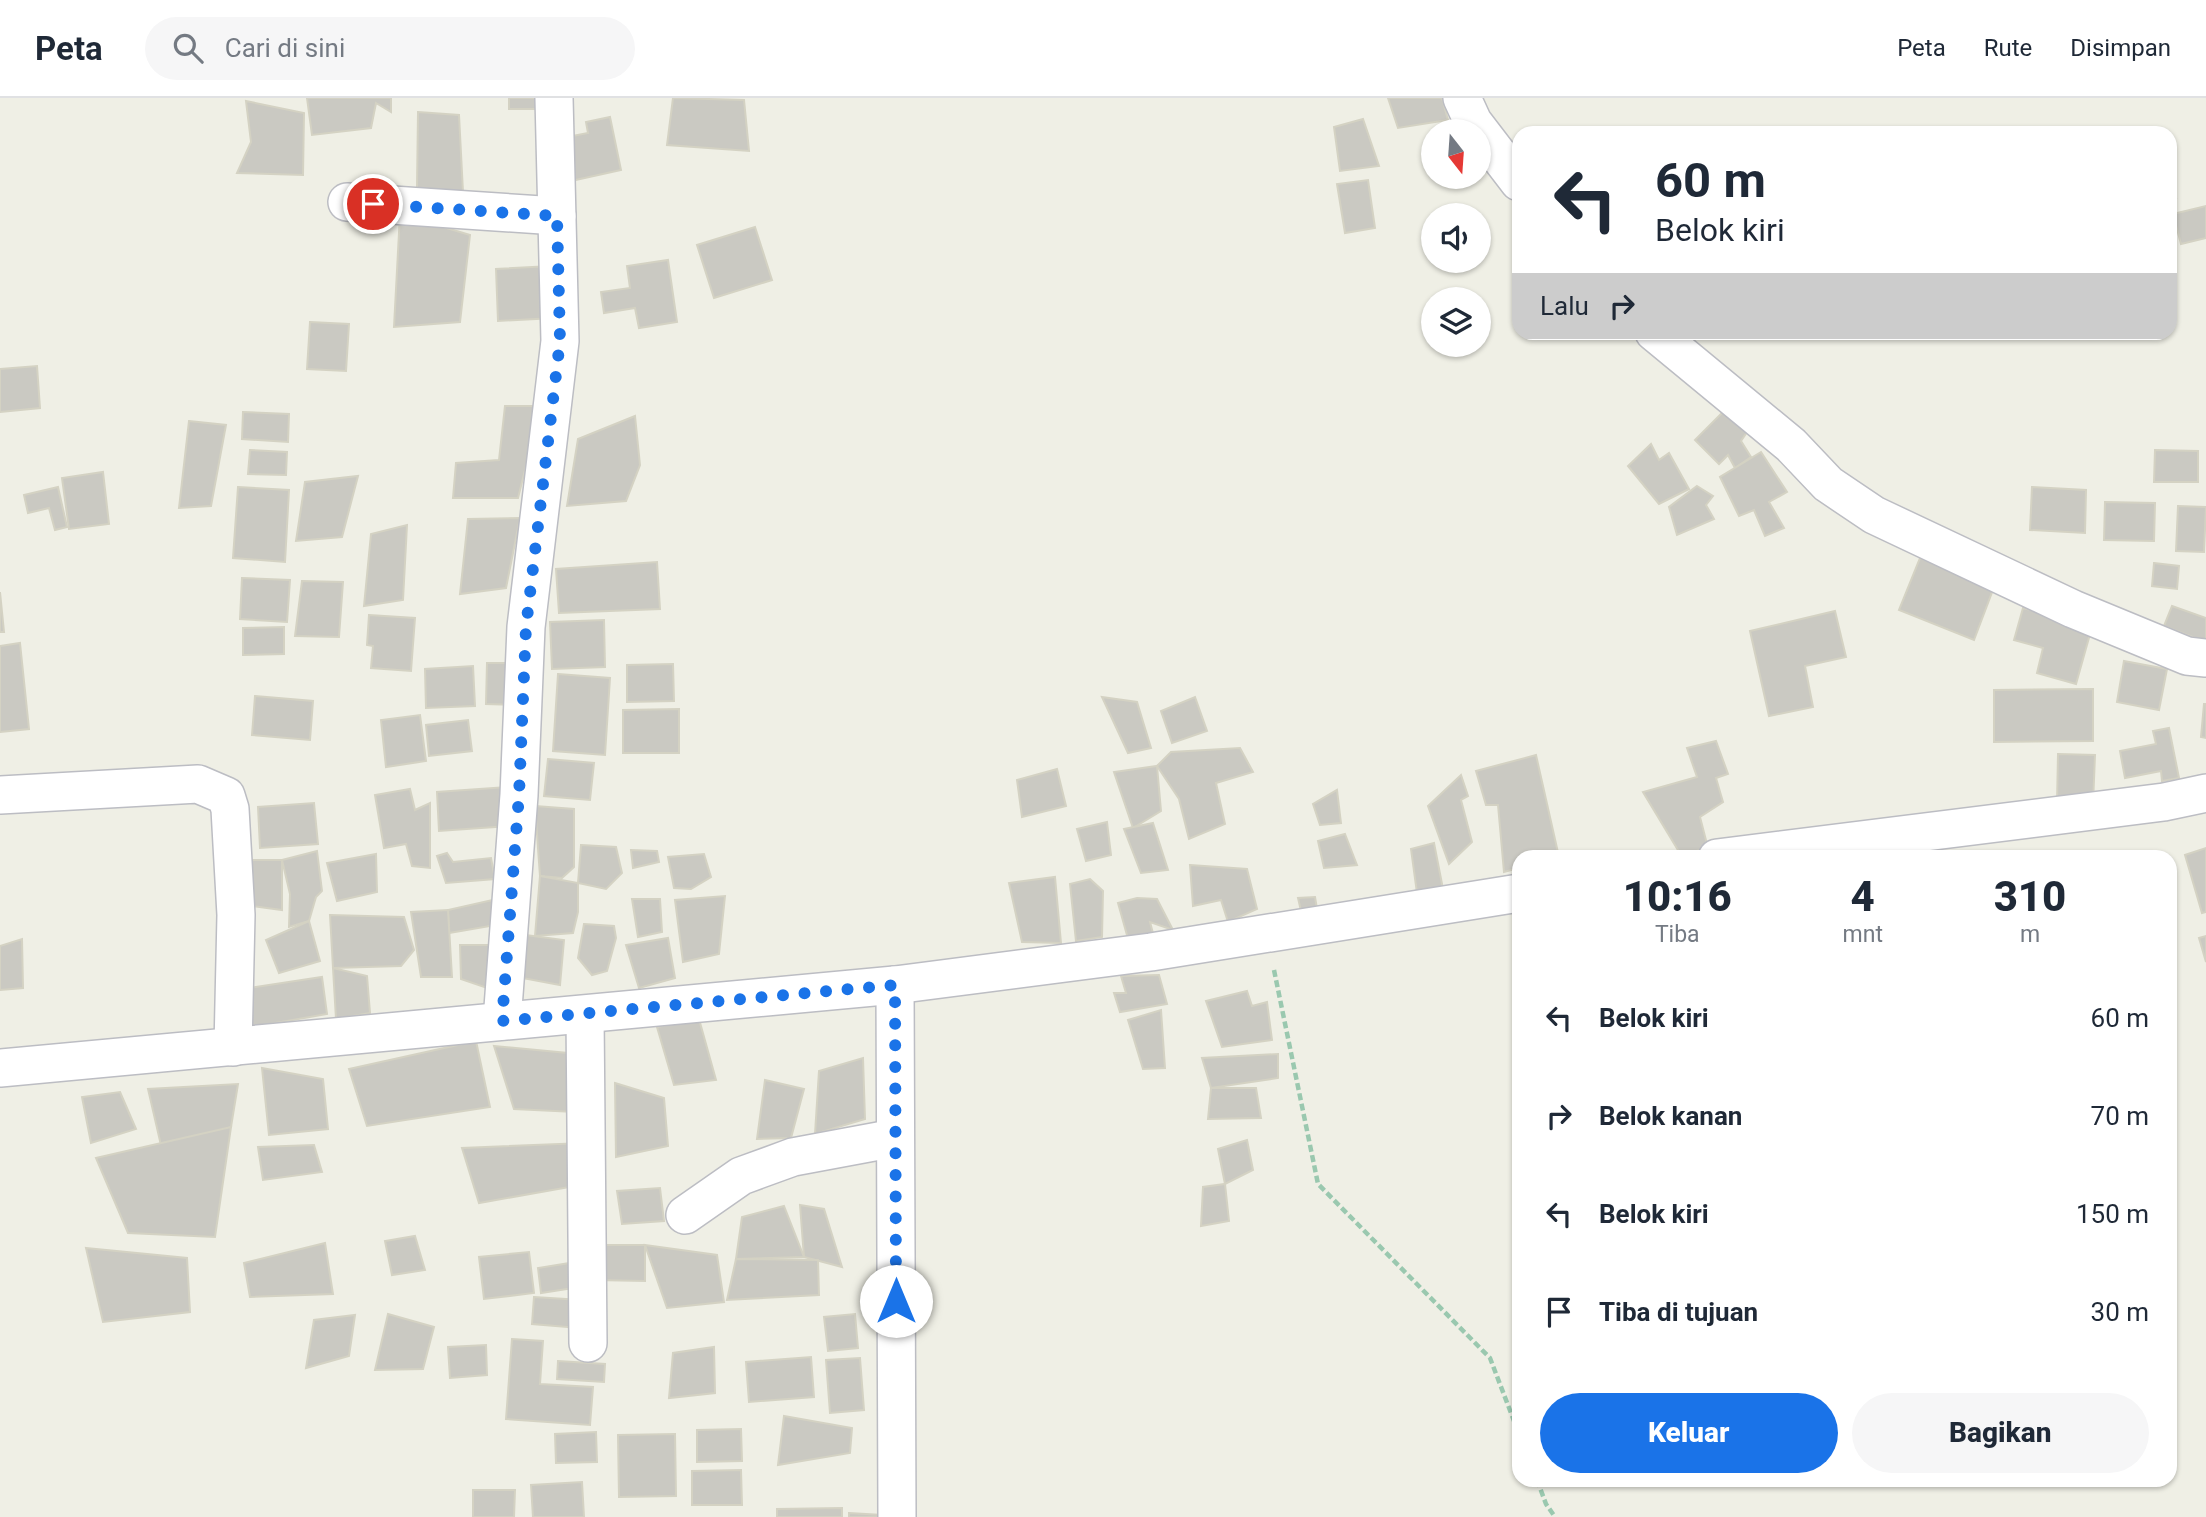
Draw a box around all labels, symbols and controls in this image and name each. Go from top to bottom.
search box [145,17,635,80]
text: Peta [35,29,103,68]
icon: search [169,29,207,67]
text: Cari di sini [225,33,345,63]
text: Peta [1897,34,1946,62]
text: Rute [1984,34,2032,62]
text: Disimpan [2070,34,2171,62]
north arrow [1421,119,1491,189]
map controls [1421,119,1491,357]
text: 60 m [1655,152,1766,209]
icon: left [1540,154,1631,245]
pin [343,174,403,234]
icon: arrive [354,185,392,223]
button: sound [1421,203,1491,273]
text: Belok kiri [1655,211,1785,249]
button: layers [1421,287,1491,357]
icon: right [1603,287,1641,325]
text: Lalu [1540,291,1589,321]
text: 10:16 [1623,872,1732,921]
text: 4 [1851,872,1875,921]
text: 310 [1994,872,2066,921]
text: Tiba [1655,921,1700,948]
text: mnt [1843,921,1883,948]
text: m [2020,921,2040,948]
icon: left [1540,999,1578,1037]
text: Belok kiri [1599,1003,1709,1033]
text: 60 m [2091,1003,2149,1033]
icon: right [1540,1097,1578,1135]
text: Belok kanan [1599,1101,1742,1131]
text: 70 m [2091,1101,2149,1131]
icon: left [1540,1195,1578,1233]
text: Belok kiri [1599,1199,1709,1229]
text: 150 m [2076,1199,2149,1229]
position arrow [859,1264,933,1338]
icon: arrive [1540,1293,1578,1331]
text: Tiba di tujuan [1599,1297,1758,1327]
text: 30 m [2091,1297,2149,1327]
button: Keluar [1540,1393,1838,1473]
button: Bagikan [1852,1393,2149,1473]

